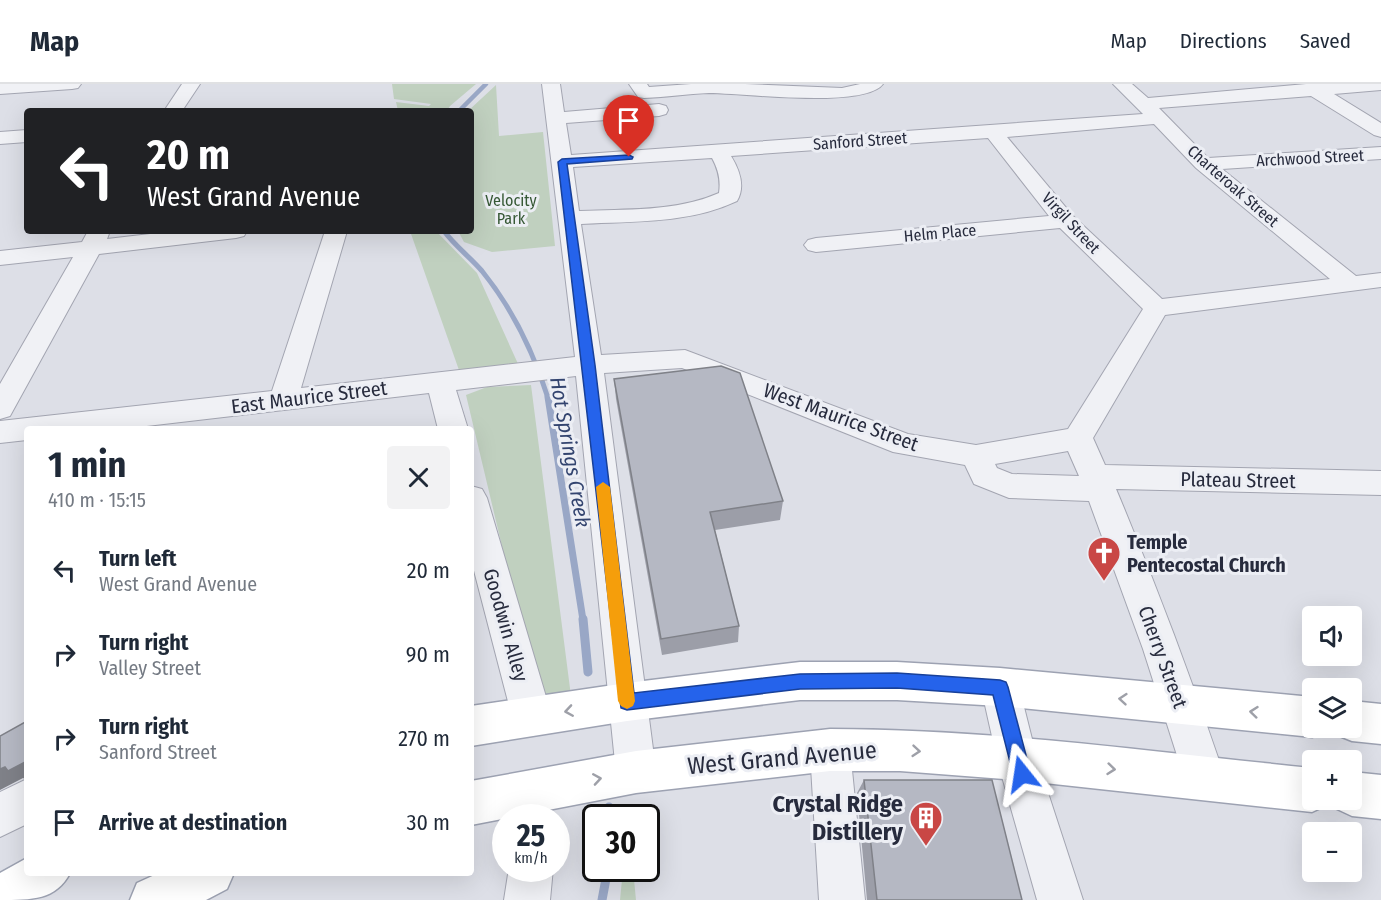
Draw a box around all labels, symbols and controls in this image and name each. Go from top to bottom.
text: Map [30,25,79,58]
text: Map [1110,28,1147,54]
text: Directions [1180,28,1267,54]
text: Saved [1300,28,1351,54]
pin [603,95,654,157]
icon: arrive [612,104,645,137]
street label: Sanford Street [812,128,908,154]
text: 20 m [147,130,230,180]
icon: left [48,132,126,210]
street label: Charteroak Street [1184,141,1283,231]
street label: Archwood Street [1256,146,1365,170]
text: West Grand Avenue [147,181,360,213]
street label: Virgil Street [1038,189,1105,258]
park label: Velocity Park [485,191,538,228]
street label: Helm Place [903,220,977,246]
street label: East Maurice Street [230,375,389,418]
water label: Hot Springs Creek [544,375,596,529]
street label: West Maurice Street [760,378,922,456]
text: 1 min [48,443,126,487]
button: close [387,446,450,509]
street label: Plateau Street [1180,467,1296,493]
text: 410 m · 15:15 [48,488,146,512]
place label: Temple Pentecostal Church [1127,530,1286,577]
church icon: Temple Pentecostal Church [1086,535,1122,582]
text: Turn left [99,545,177,572]
icon: left [48,554,81,587]
text: 20 m [407,557,450,584]
street label: Goodwin Alley [478,566,534,684]
text: West Grand Avenue [99,572,257,596]
street label: Cherry Street [1133,603,1193,712]
map controls [1302,606,1362,882]
button: sound [1302,606,1362,666]
text: Turn right [99,629,188,656]
icon: right [48,638,81,671]
text: 90 m [406,641,450,668]
text: Valley Street [99,656,201,680]
button: layers [1302,678,1362,738]
one-way arrow [1119,693,1128,706]
one-way arrow [565,704,574,716]
one-way arrow [1250,706,1259,719]
text: Turn right [99,713,188,740]
icon: right [48,722,81,755]
text: 270 m [398,725,450,752]
street label: West Grand Avenue [686,736,878,780]
text: Sanford Street [99,740,217,764]
position arrow [990,742,1054,806]
one-way arrow [912,744,921,757]
button: + [1302,750,1362,810]
one-way arrow [1106,762,1115,775]
one-way arrow [593,773,602,785]
place label: Crystal Ridge Distillery [772,790,904,846]
building icon: Crystal Ridge Distillery [908,800,944,847]
speed limit sign: 30 [582,804,660,882]
icon: arrive [48,806,81,839]
text: Arrive at destination [99,809,287,836]
text: 30 m [407,809,450,836]
text: 25 [517,818,545,854]
button: − [1302,822,1362,882]
text: km/h [514,849,548,867]

